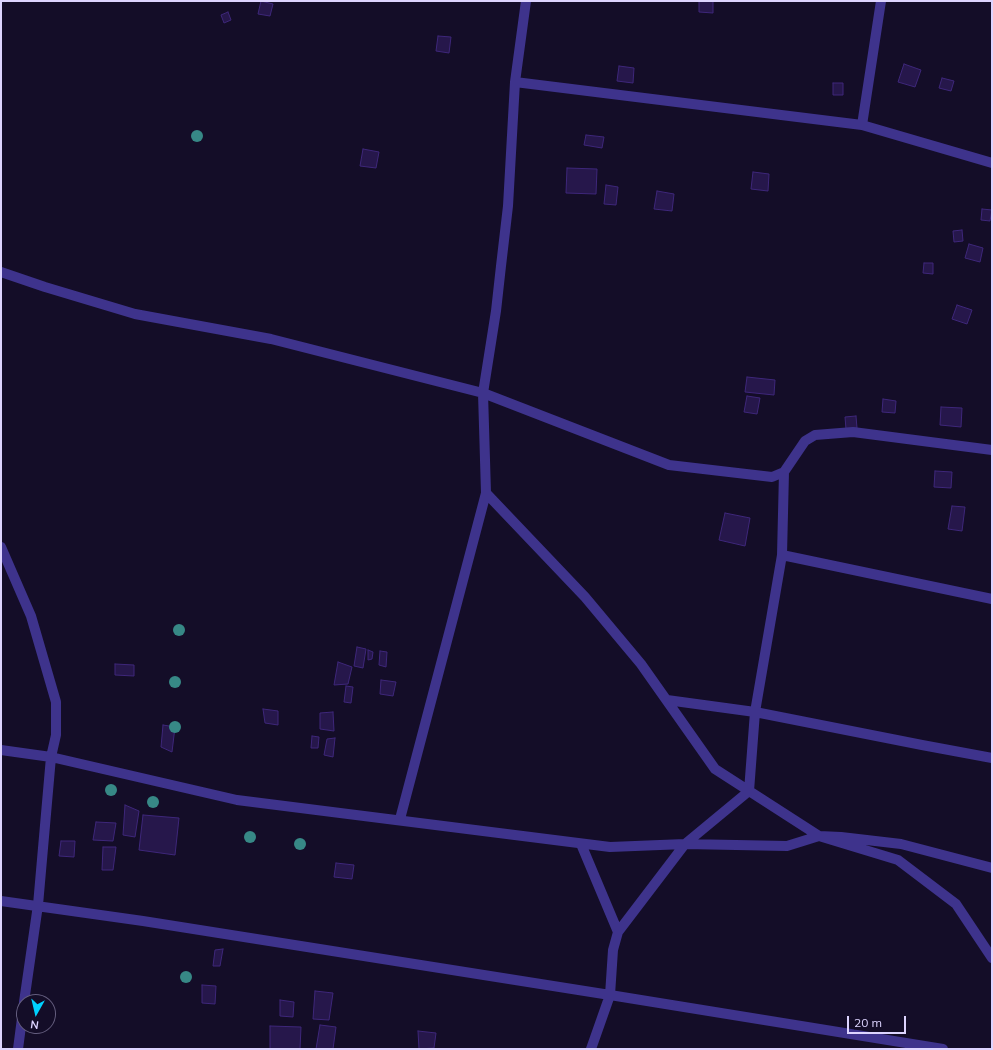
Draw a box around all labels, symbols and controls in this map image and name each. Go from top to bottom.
north arrow [16,994,56,1034]
scale bar [849,1008,908,1034]
text: 20 m [854,1015,882,1030]
text: N [29,1017,40,1032]

